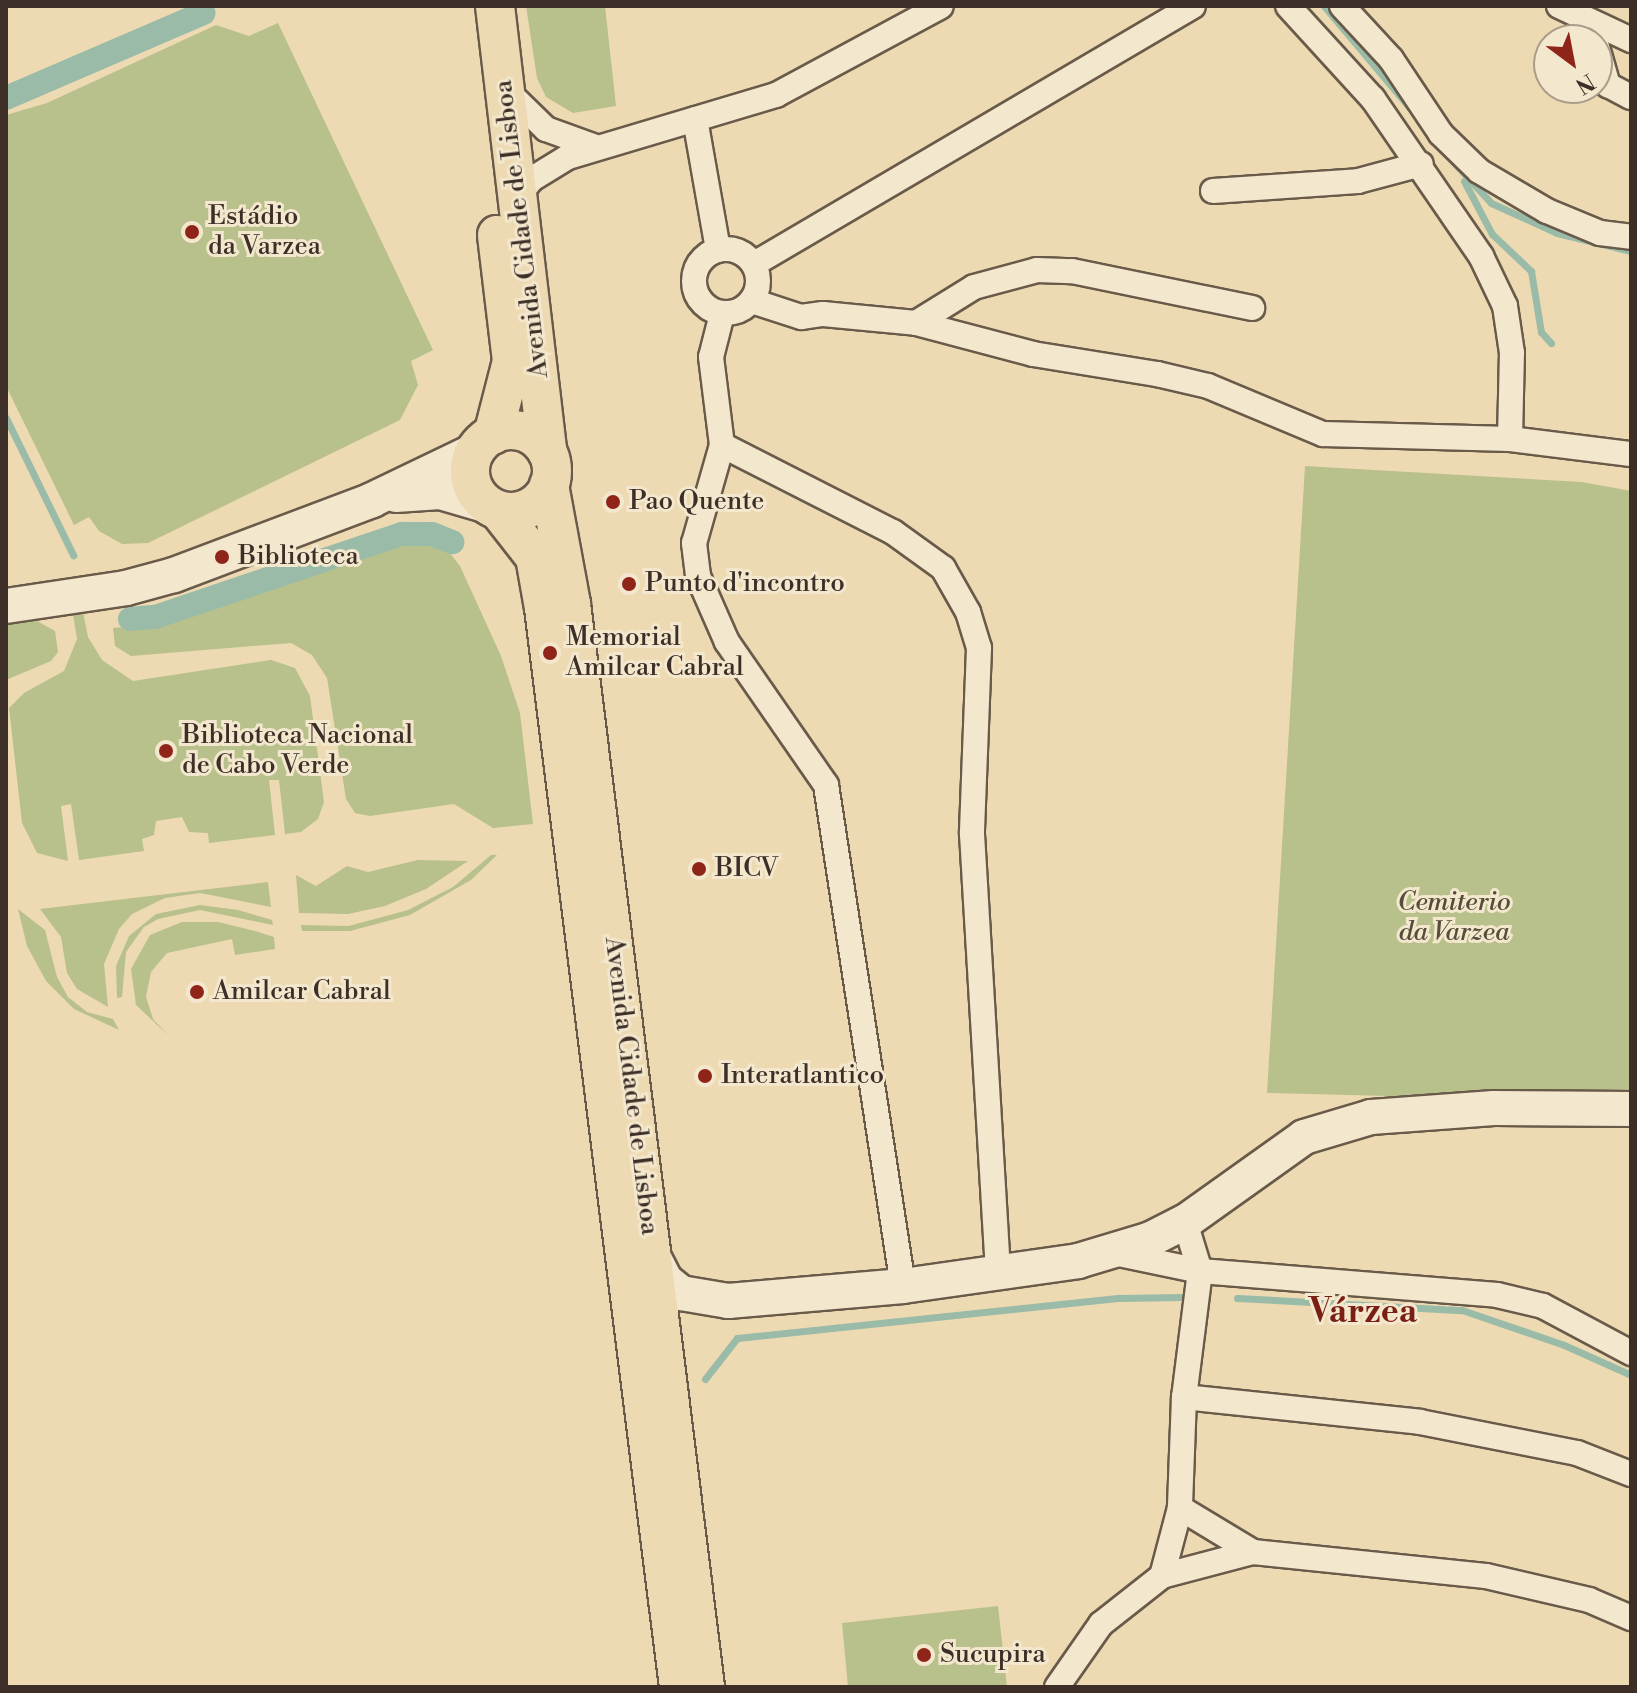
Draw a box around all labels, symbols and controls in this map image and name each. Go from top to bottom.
north arrow [1533,24,1613,104]
text: N [1570,67,1599,99]
street label: Avenida Cidade de Lisboa [488,78,556,380]
place label: Estádio da Varzea [208,201,321,262]
marker: Estádio da Varzea [183,223,201,241]
place label: Pao Quente [629,486,764,518]
marker: Pao Quente [604,493,622,511]
place label: Biblioteca [238,541,359,573]
marker: Biblioteca [213,548,231,566]
place label: Punto d'incontro [645,568,845,600]
marker: Punto d'incontro [620,575,638,593]
place label: Memorial Amilcar Cabral [566,622,744,684]
marker: Memorial Amilcar Cabral [541,644,559,662]
place label: Biblioteca Nacional de Cabo Verde [182,720,413,782]
marker: Biblioteca Nacional de Cabo Verde [157,742,175,760]
place label: BICV [715,853,779,885]
marker: BICV [690,860,708,878]
park label: Cemiterio da Varzea [1397,887,1511,948]
street label: Avenida Cidade de Lisboa [597,935,665,1237]
place label: Amilcar Cabral [213,976,391,1008]
marker: Amilcar Cabral [188,983,206,1001]
place label: Interatlantico [721,1060,884,1092]
marker: Interatlantico [696,1067,714,1085]
district label: Várzea [1309,1293,1417,1333]
place label: Sucupira [940,1639,1046,1671]
marker: Sucupira [915,1646,933,1664]

